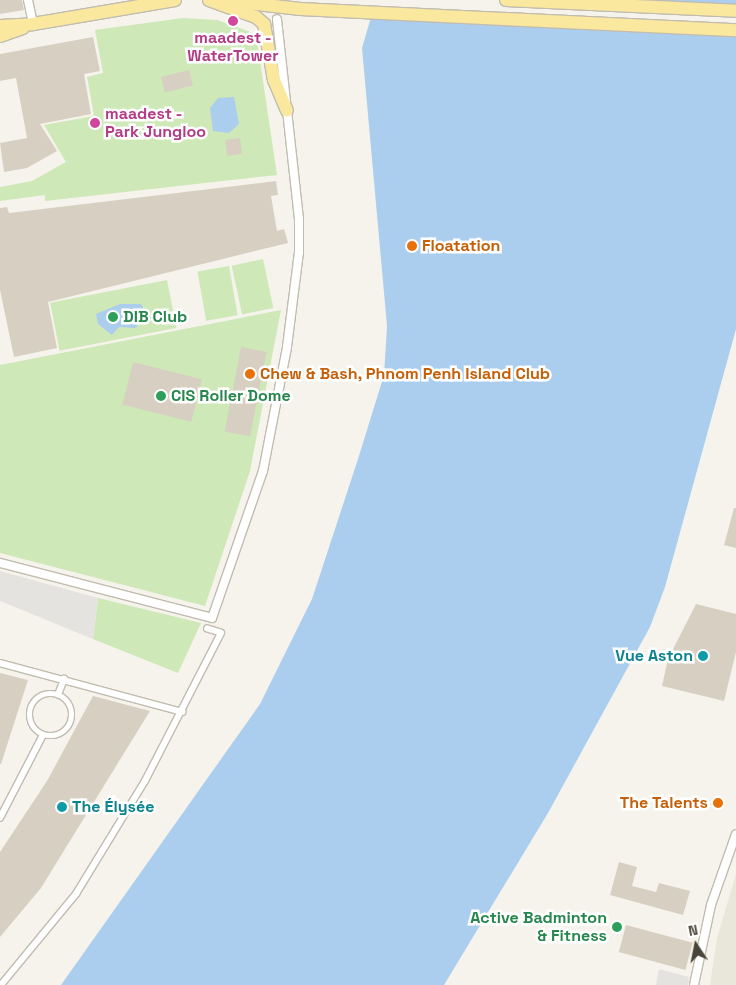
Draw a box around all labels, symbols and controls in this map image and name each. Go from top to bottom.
marker: maadest - WaterTower [227,15,239,27]
place label: maadest - WaterTower [187,28,279,66]
place label: maadest - Park Jungloo [105,104,206,142]
marker: maadest - Park Jungloo [89,117,101,129]
place label: Floatation [422,236,500,256]
marker: Floatation [406,240,418,252]
place label: DIB Club [123,307,187,327]
marker: DIB Club [107,311,119,323]
place label: Chew & Bash, Phnom Penh Island Club [260,364,551,384]
marker: Chew & Bash, Phnom Penh Island Club [244,368,256,380]
place label: CIS Roller Dome [171,386,291,406]
marker: CIS Roller Dome [155,390,167,402]
place label: Vue Aston [615,646,693,666]
marker: Vue Aston [697,650,709,662]
place label: The Talents [619,793,708,813]
place label: The Élysée [72,797,154,817]
marker: The Talents [712,797,724,809]
marker: The Élysée [56,801,68,813]
place label: Active Badminton & Fitness [470,908,607,946]
north arrow [671,920,721,970]
marker: Active Badminton & Fitness [611,921,623,933]
text: N [687,921,699,940]

